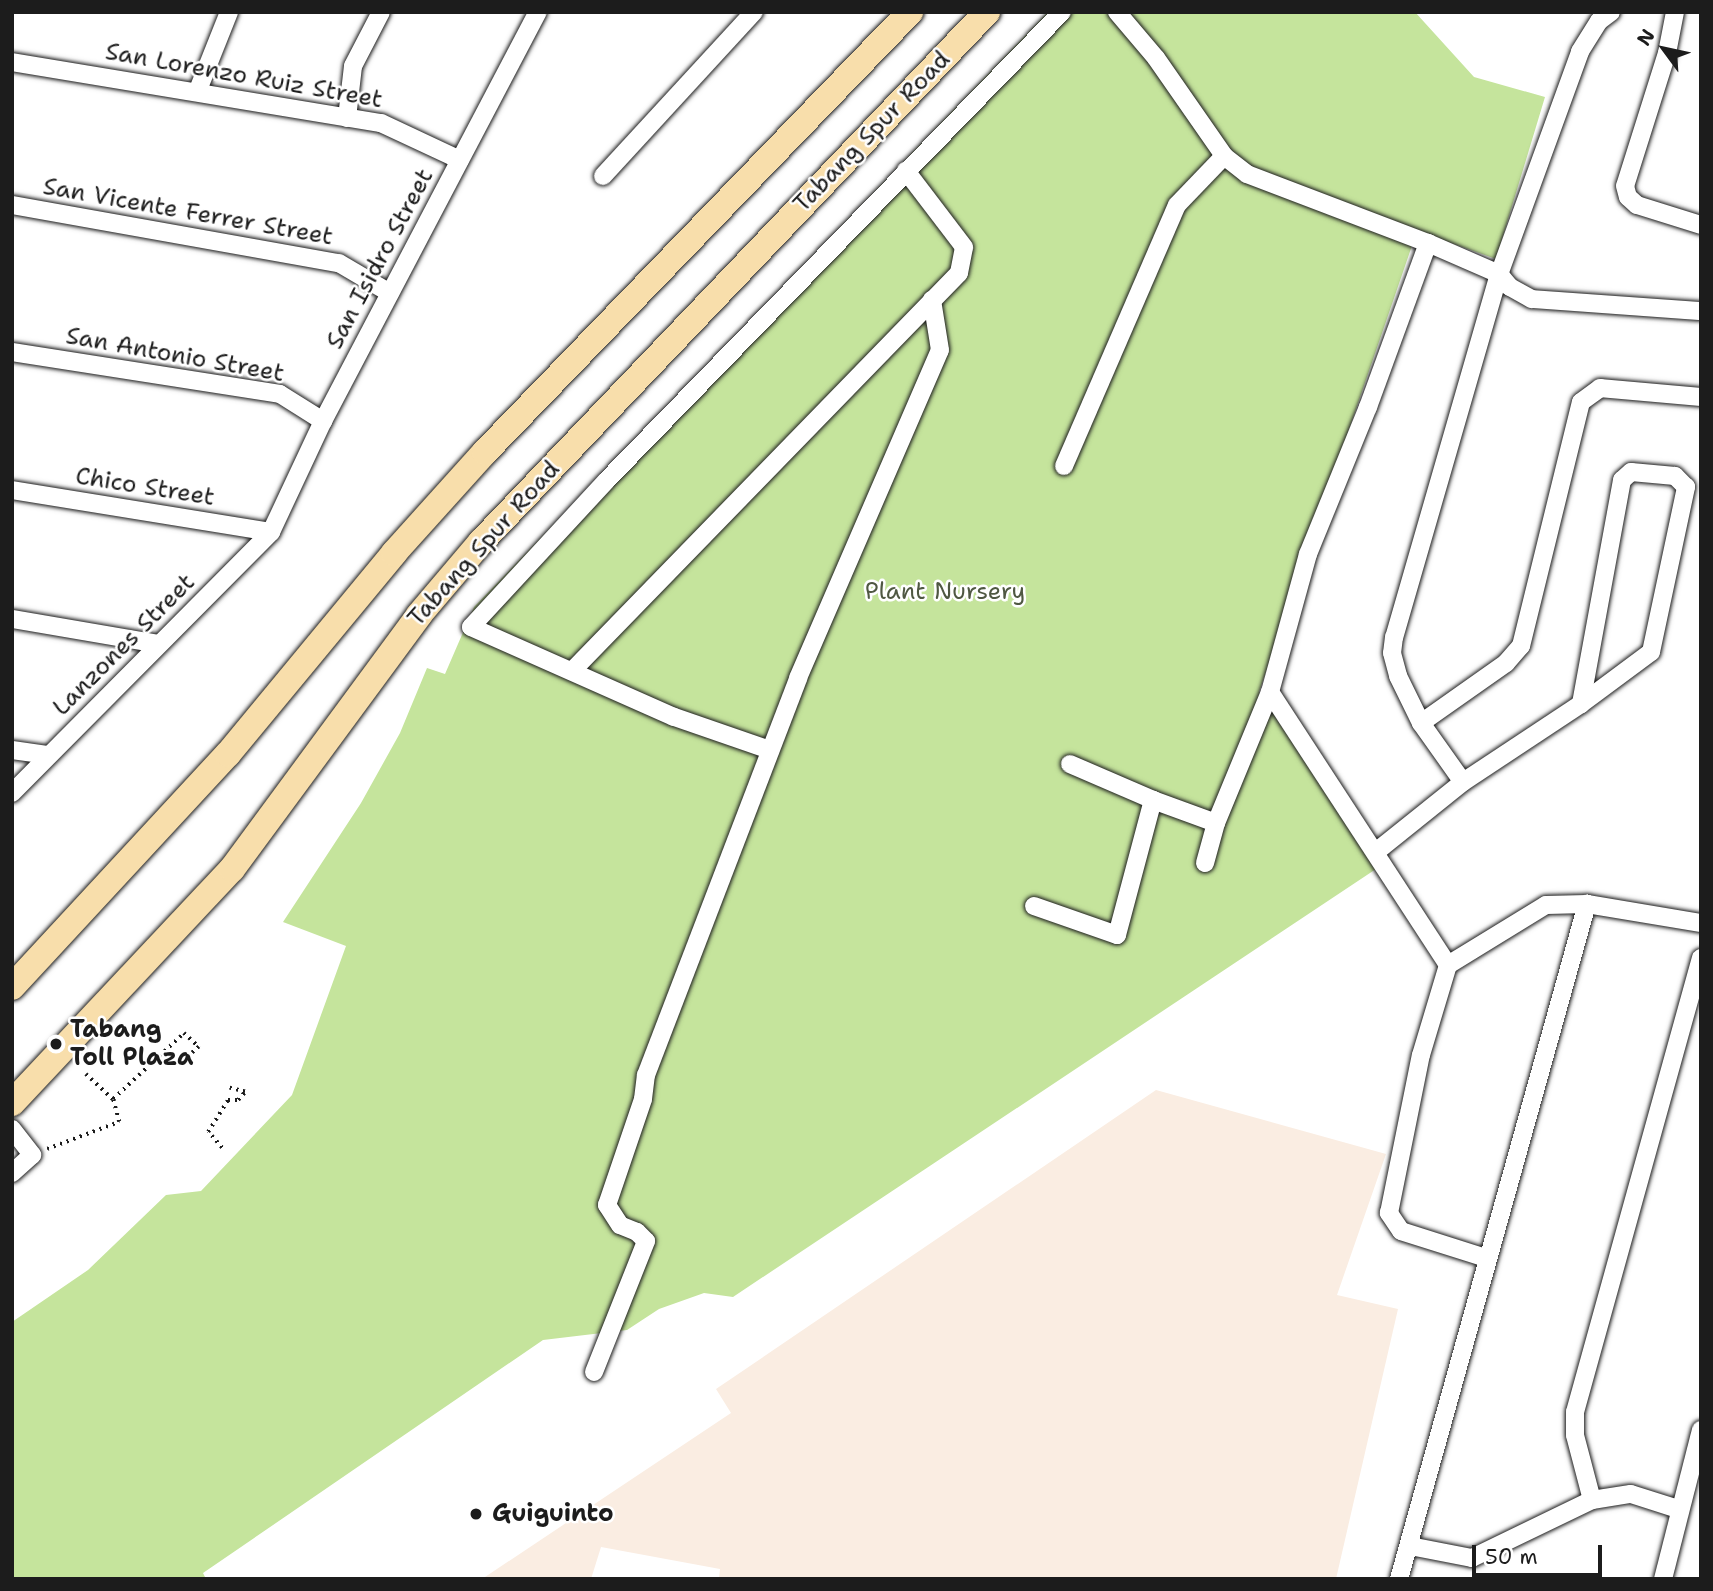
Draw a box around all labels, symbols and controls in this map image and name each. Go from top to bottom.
north arrow [1629,14,1699,84]
text: N [1631,24,1661,50]
street label: San Lorenzo Ruiz Street [103,37,385,115]
street label: Tabang Spur Road [788,45,956,219]
street label: San Isidro Street [320,164,440,354]
street label: San Vicente Ferrer Street [41,172,335,252]
street label: San Antonio Street [64,322,286,388]
street label: Tabang Spur Road [402,455,566,633]
street label: Chico Street [73,462,217,512]
street label: Lanzones Street [47,568,201,722]
park label: Plant Nursery [865,578,1025,606]
place label: Tabang Toll Plaza [70,1016,193,1072]
marker: Tabang Toll Plaza [48,1036,64,1052]
place label: Guiguinto [492,1500,613,1528]
marker: Guiguinto [466,1504,486,1524]
scale bar [1475,1532,1604,1576]
text: 50 m [1485,1543,1538,1571]

